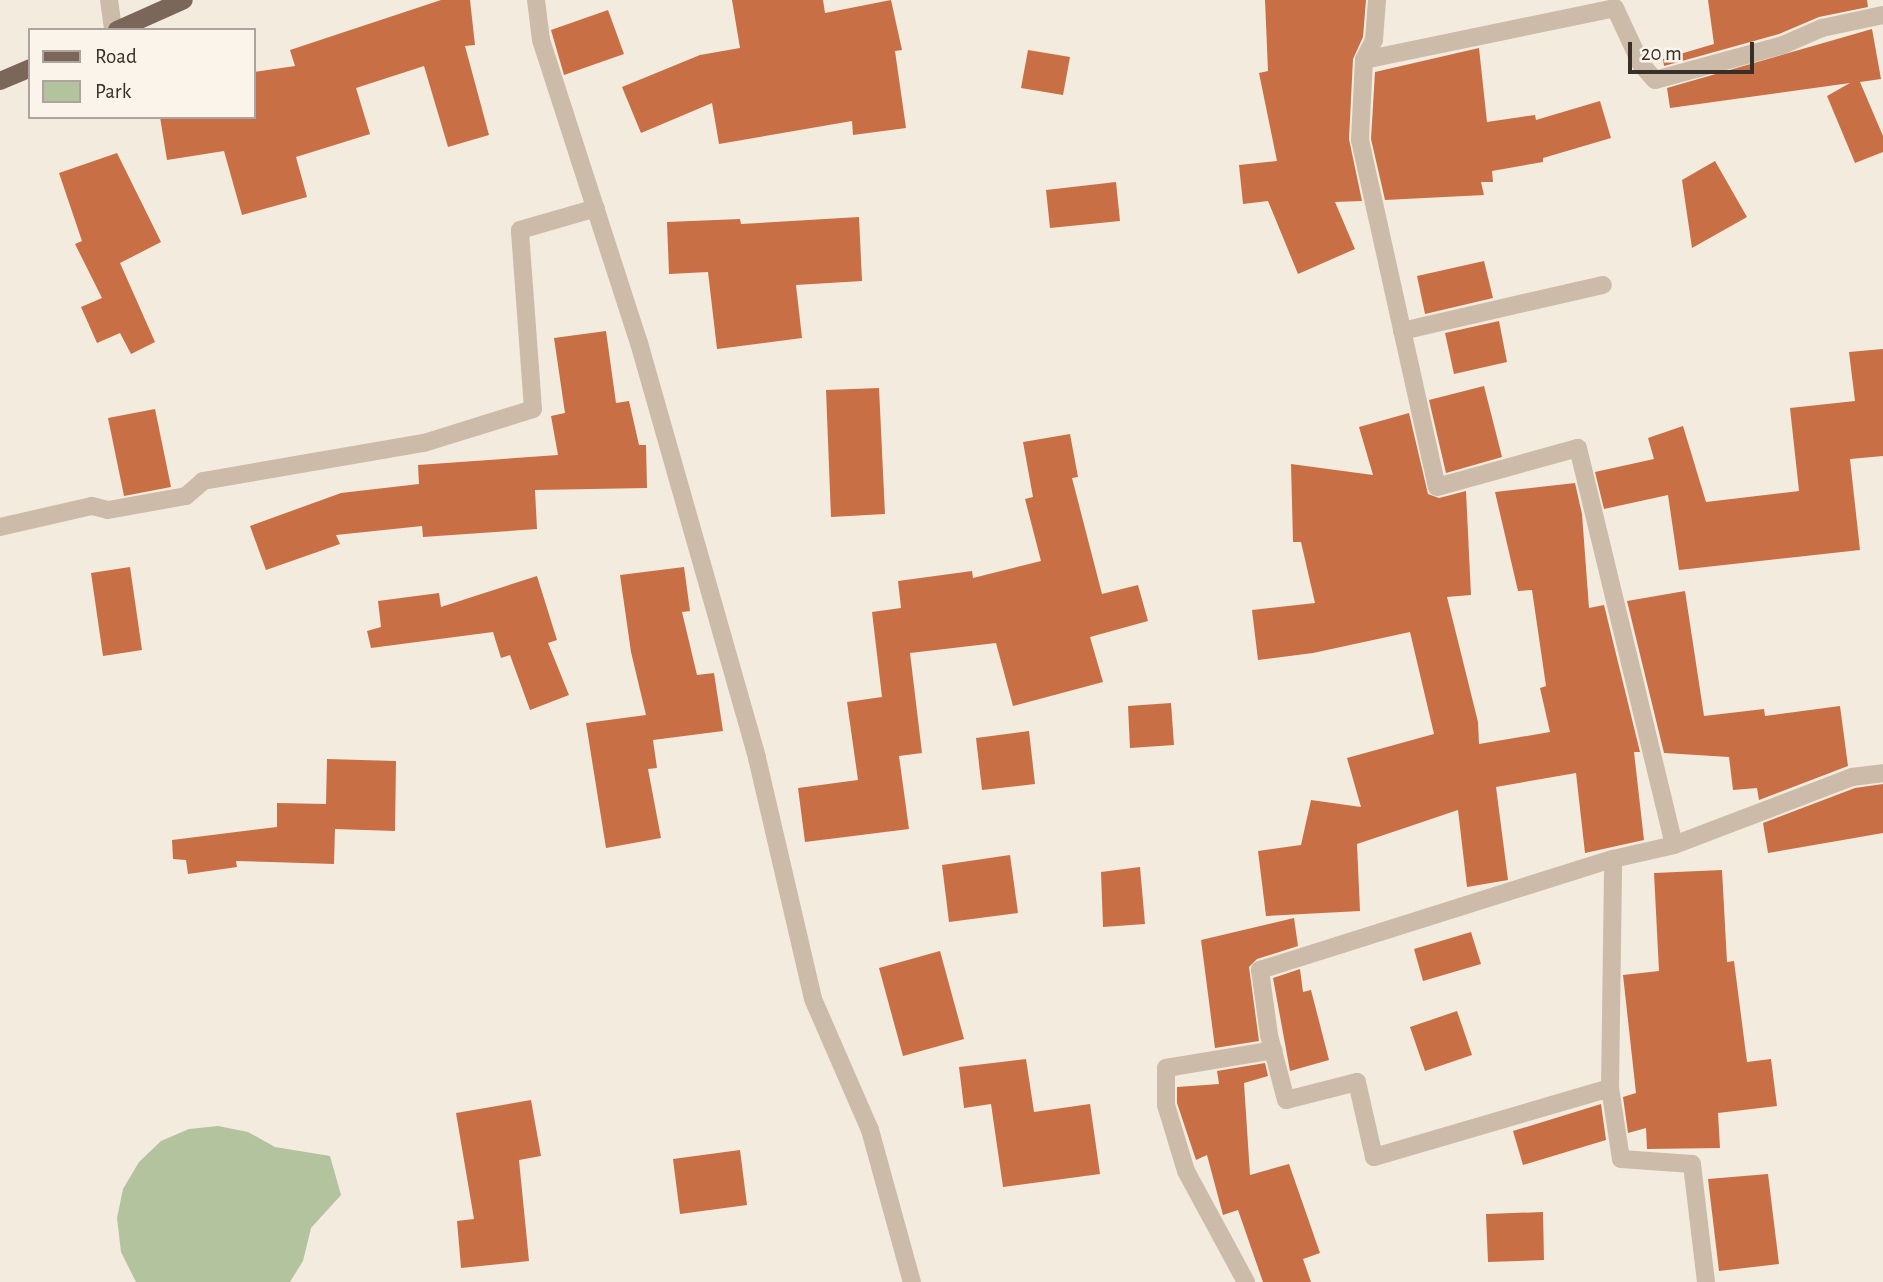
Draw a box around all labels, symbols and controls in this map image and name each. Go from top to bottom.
legend [28,28,256,119]
scale bar [1631,28,1757,72]
text: 20 m [1641,43,1682,64]
text: Road [95,46,137,67]
text: Park [95,81,131,102]

